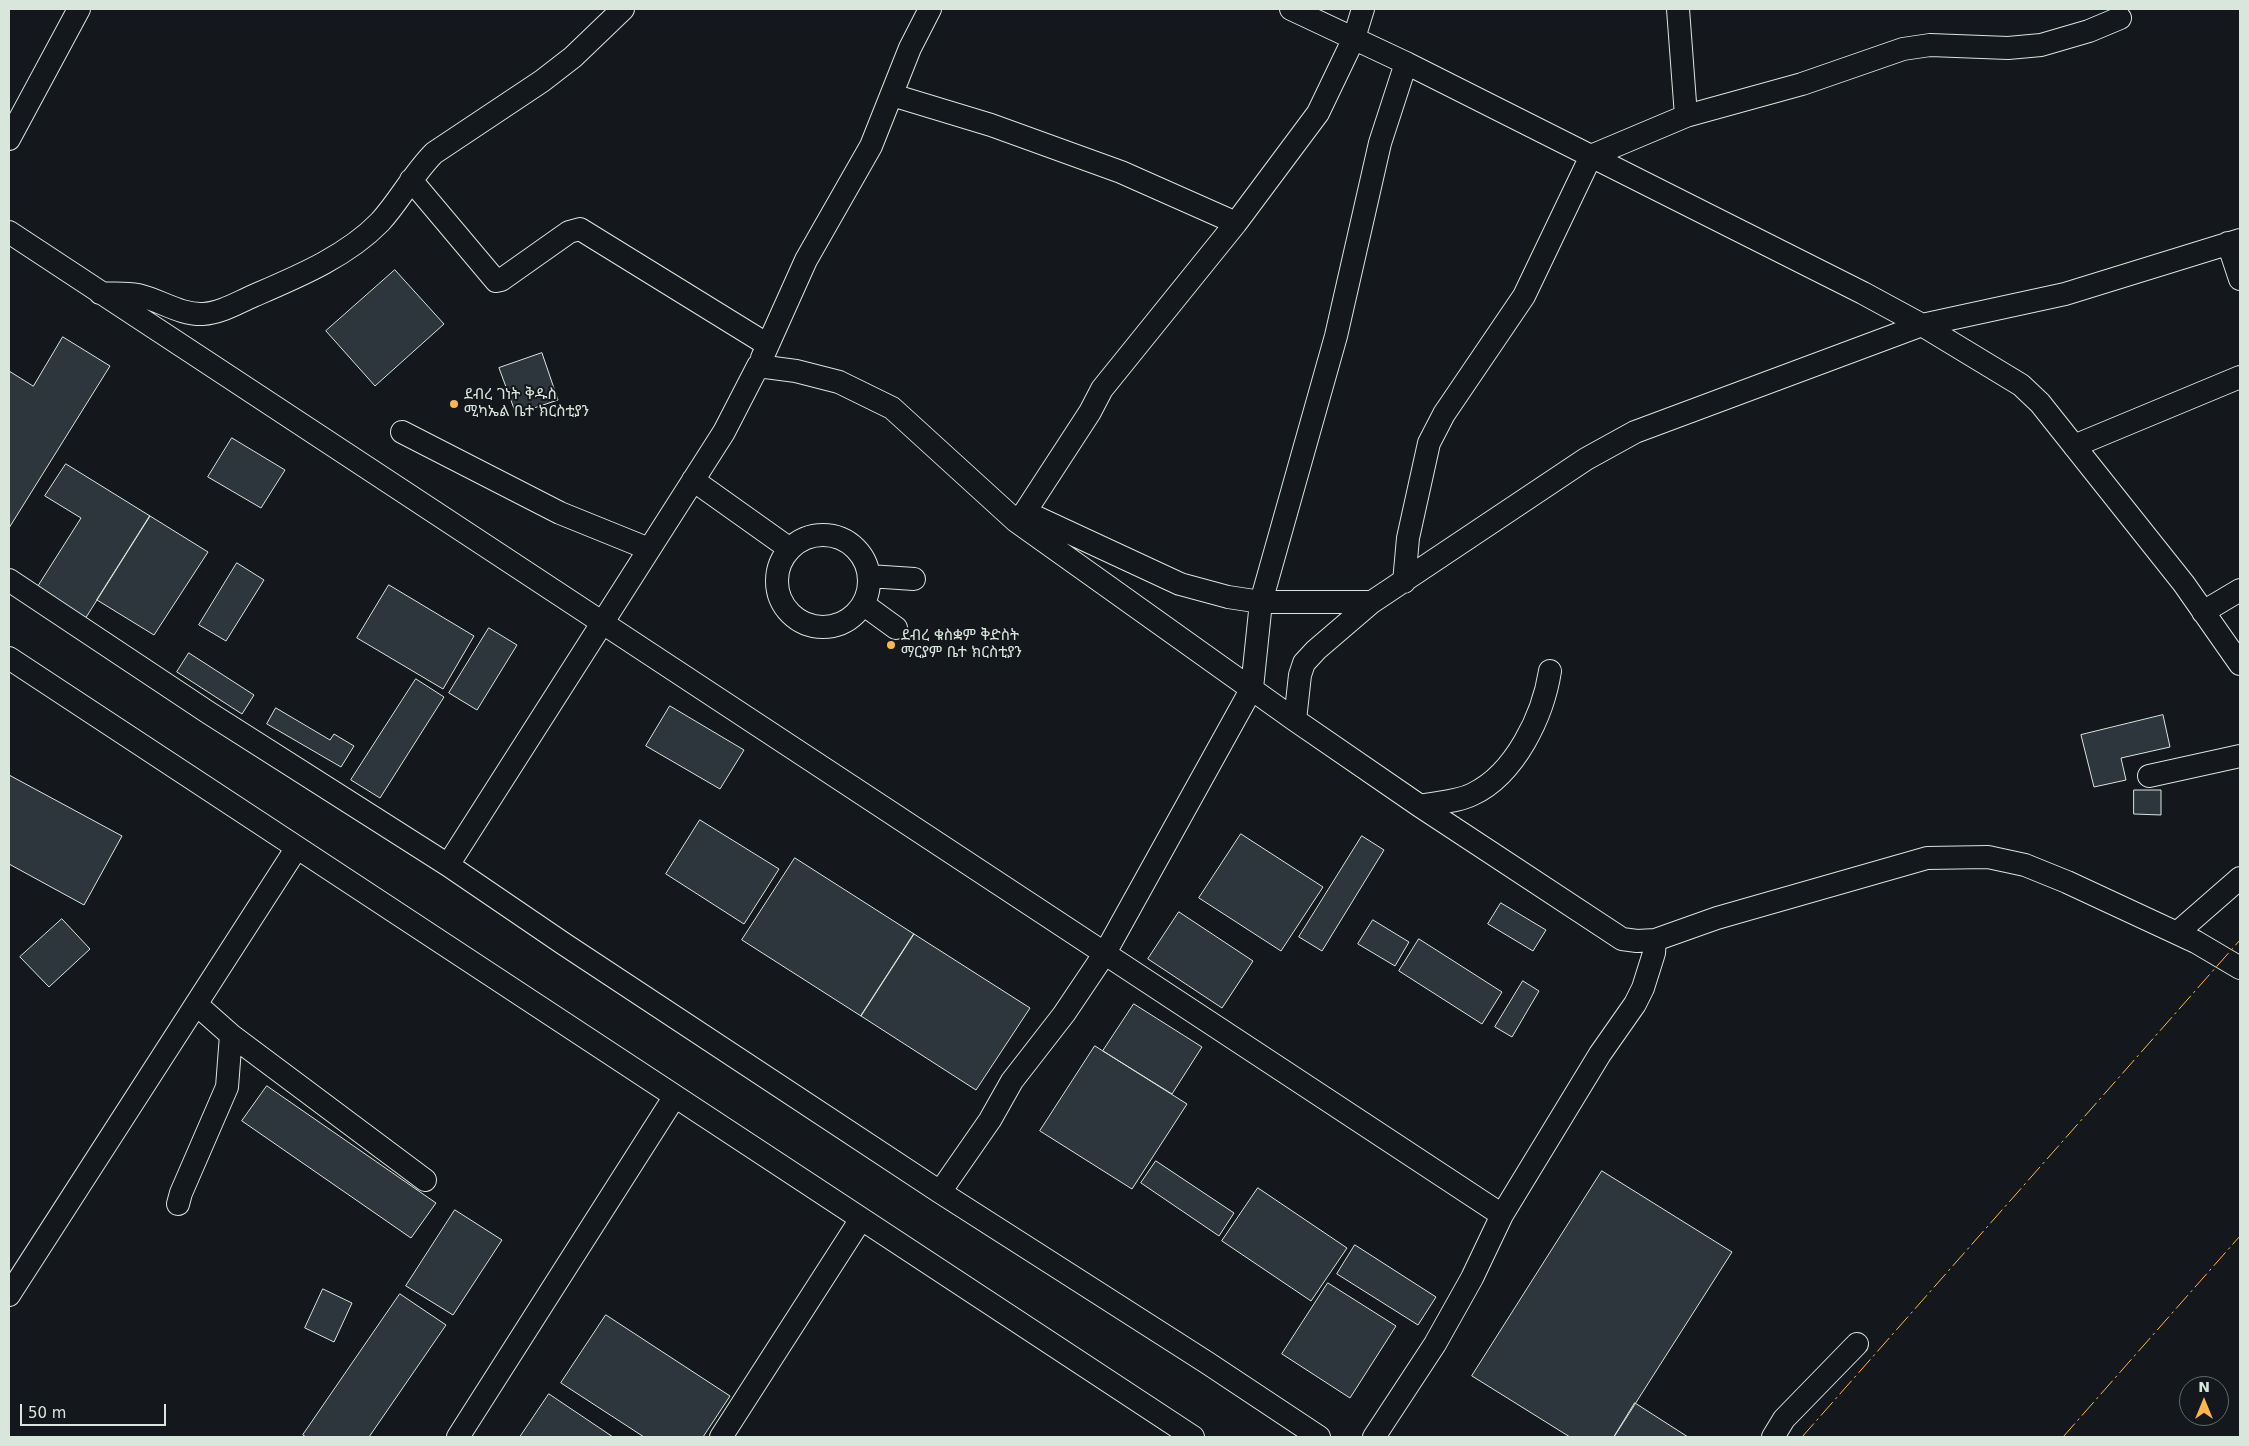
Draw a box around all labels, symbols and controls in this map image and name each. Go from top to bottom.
place label: ደብረ ገነት ቅዱስ ሚካኤል ቤተ ክርስቲያን [464,386,589,421]
marker: ደብረ ገነት ቅዱስ ሚካኤል ቤተ ክርስቲያን [448,398,460,410]
place label: ደብረ ቁስቋም ቅድስት ማርያም ቤተ ክርስቲያን [901,627,1022,662]
marker: ደብረ ቁስቋም ቅድስት ማርያም ቤተ ክርስቲያን [885,639,897,651]
north arrow [2179,1376,2229,1426]
text: N [2198,1379,2210,1395]
scale bar [22,1394,169,1426]
text: 50 m [28,1404,66,1422]

